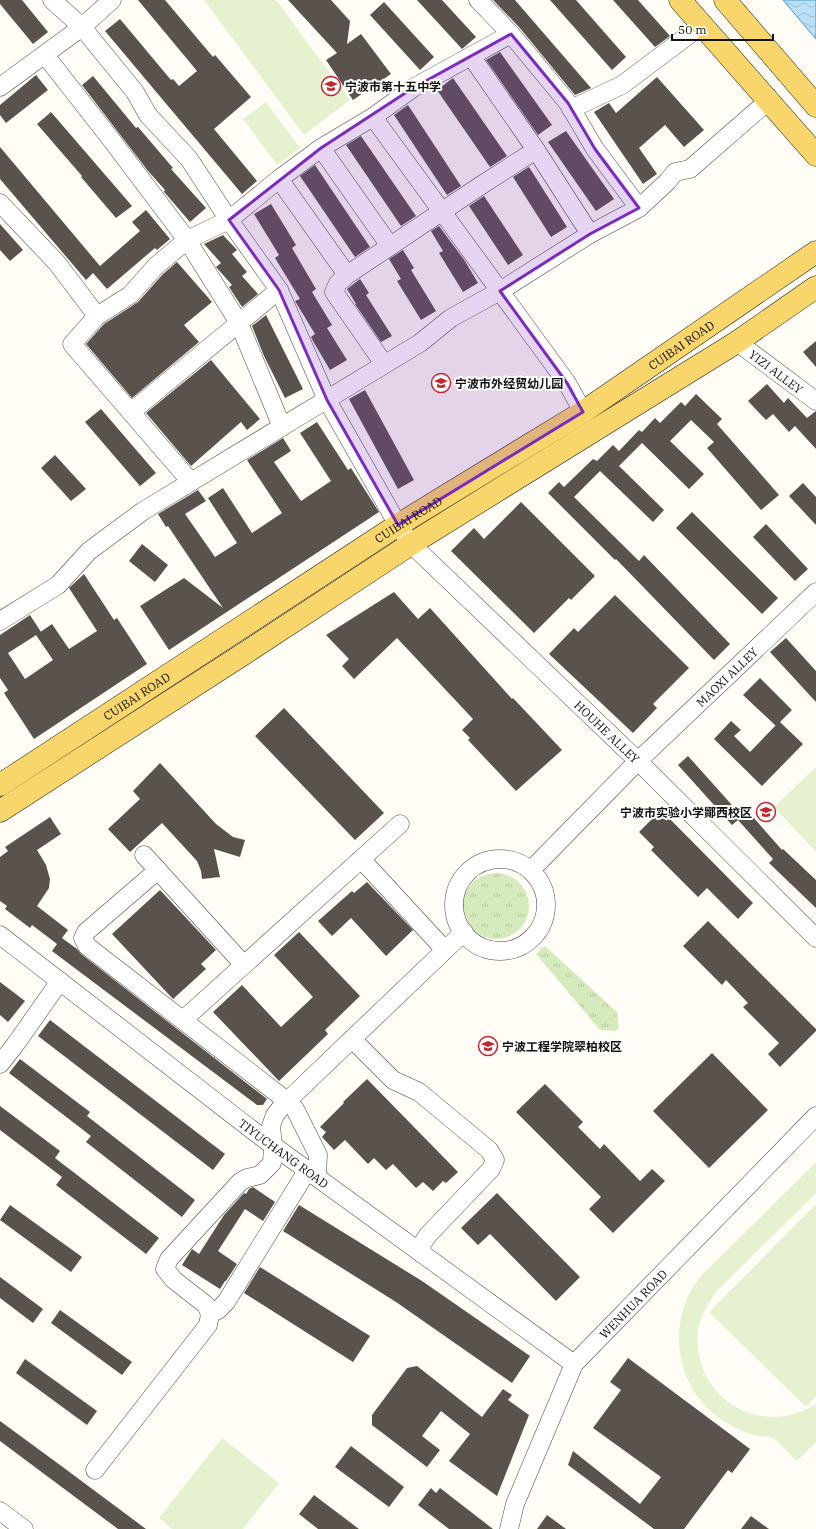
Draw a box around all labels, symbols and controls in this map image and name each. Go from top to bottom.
scale bar [672,16,773,42]
text: 50 m [678,22,707,37]
school or university icon: 宁波市第十五中学 [320,75,342,97]
place label: 宁波市第十五中学 [345,79,441,94]
street label: CUIBAI ROAD [645,317,717,373]
street label: YIZI ALLEY [746,346,807,397]
school or university icon: 宁波市外经贸幼儿园 [430,372,452,394]
place label: 宁波市外经贸幼儿园 [455,376,563,391]
street label: CUIBAI ROAD [371,493,445,546]
street label: MAOXI ALLEY [693,644,761,710]
street label: CUIBAI ROAD [100,669,173,723]
street label: HOUHE ALLEY [572,697,643,766]
school or university icon: 宁波市实验小学鄮西校区 [755,801,777,823]
place label: 宁波市实验小学鄮西校区 [620,805,752,820]
school or university icon: 宁波工程学院翠柏校区 [477,1035,499,1057]
place label: 宁波工程学院翠柏校区 [502,1039,622,1054]
street label: TIYUCHANG ROAD [236,1115,332,1191]
street label: WENHUA ROAD [596,1266,670,1341]

